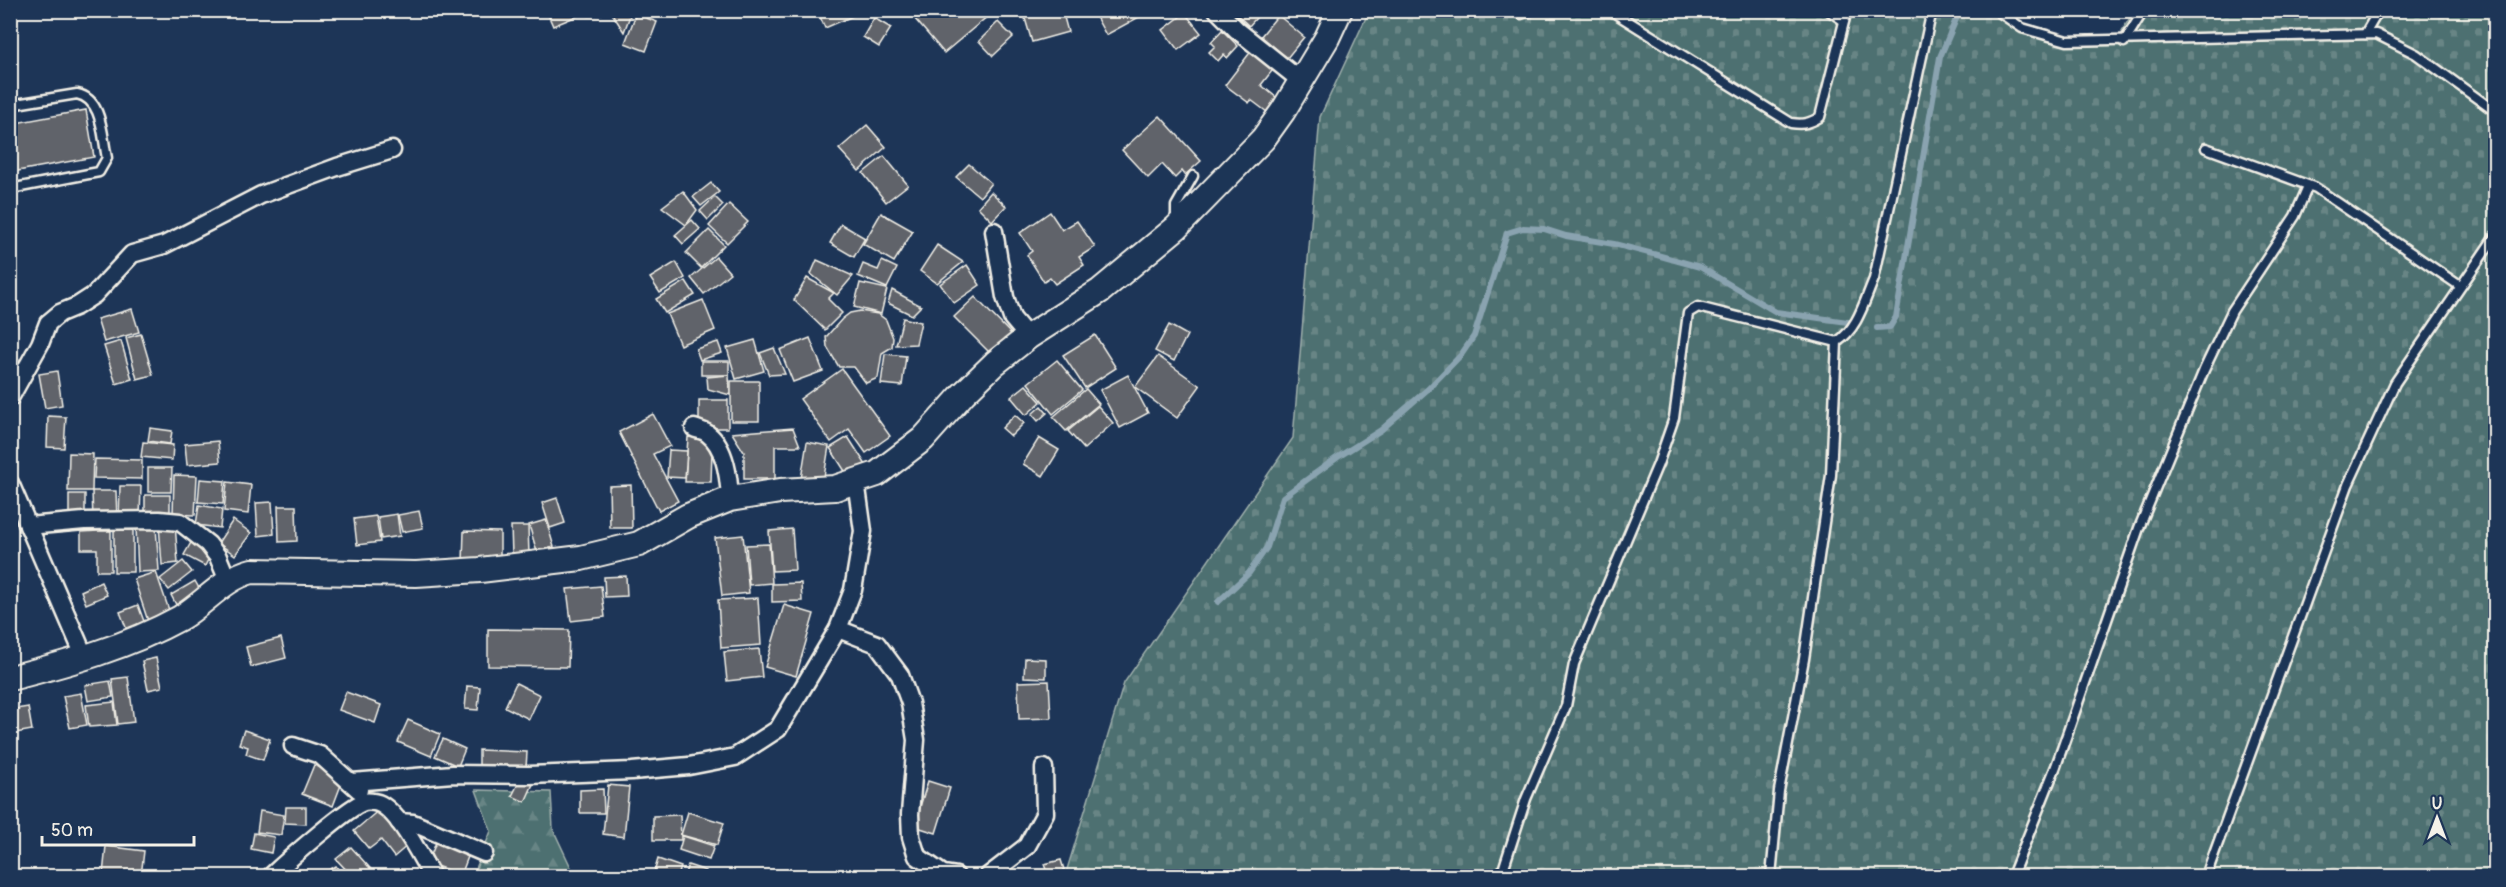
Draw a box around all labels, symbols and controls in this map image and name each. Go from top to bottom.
north arrow [2407,788,2467,848]
text: U [2432,794,2443,814]
scale bar [42,809,194,847]
text: 50 m [51,819,93,842]

